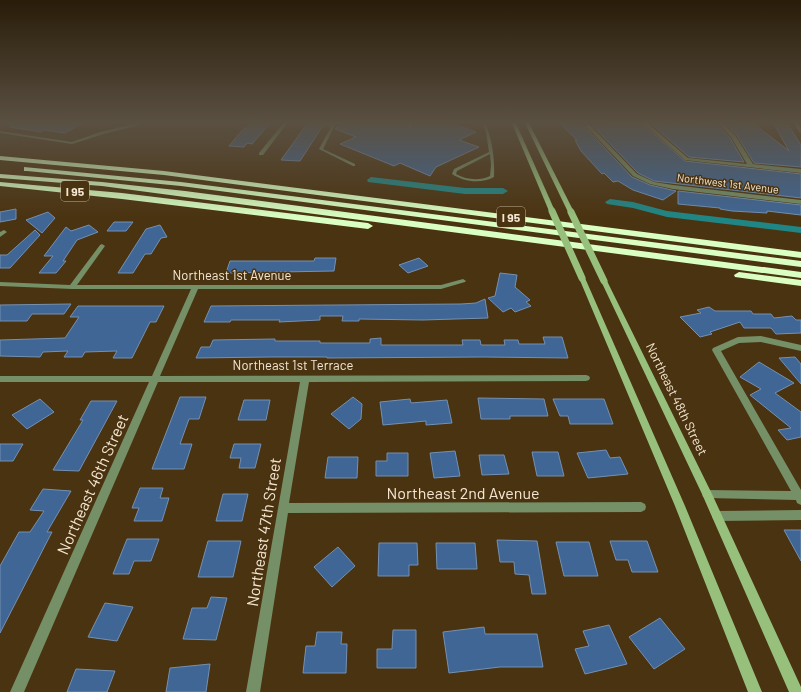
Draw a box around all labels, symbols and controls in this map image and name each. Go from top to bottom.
street label: Northwest 1st Avenue [676,170,780,196]
road number: I 95 [61,181,89,201]
road number: I 95 [497,207,525,227]
street label: Northeast 1st Avenue [173,267,292,283]
street label: Northeast 48th Street [643,340,711,458]
street label: Northeast 1st Terrace [233,357,353,373]
street label: Northeast 46th Street [52,411,132,557]
street label: Northeast 47th Street [242,456,284,608]
street label: Northeast 2nd Avenue [386,483,540,502]

